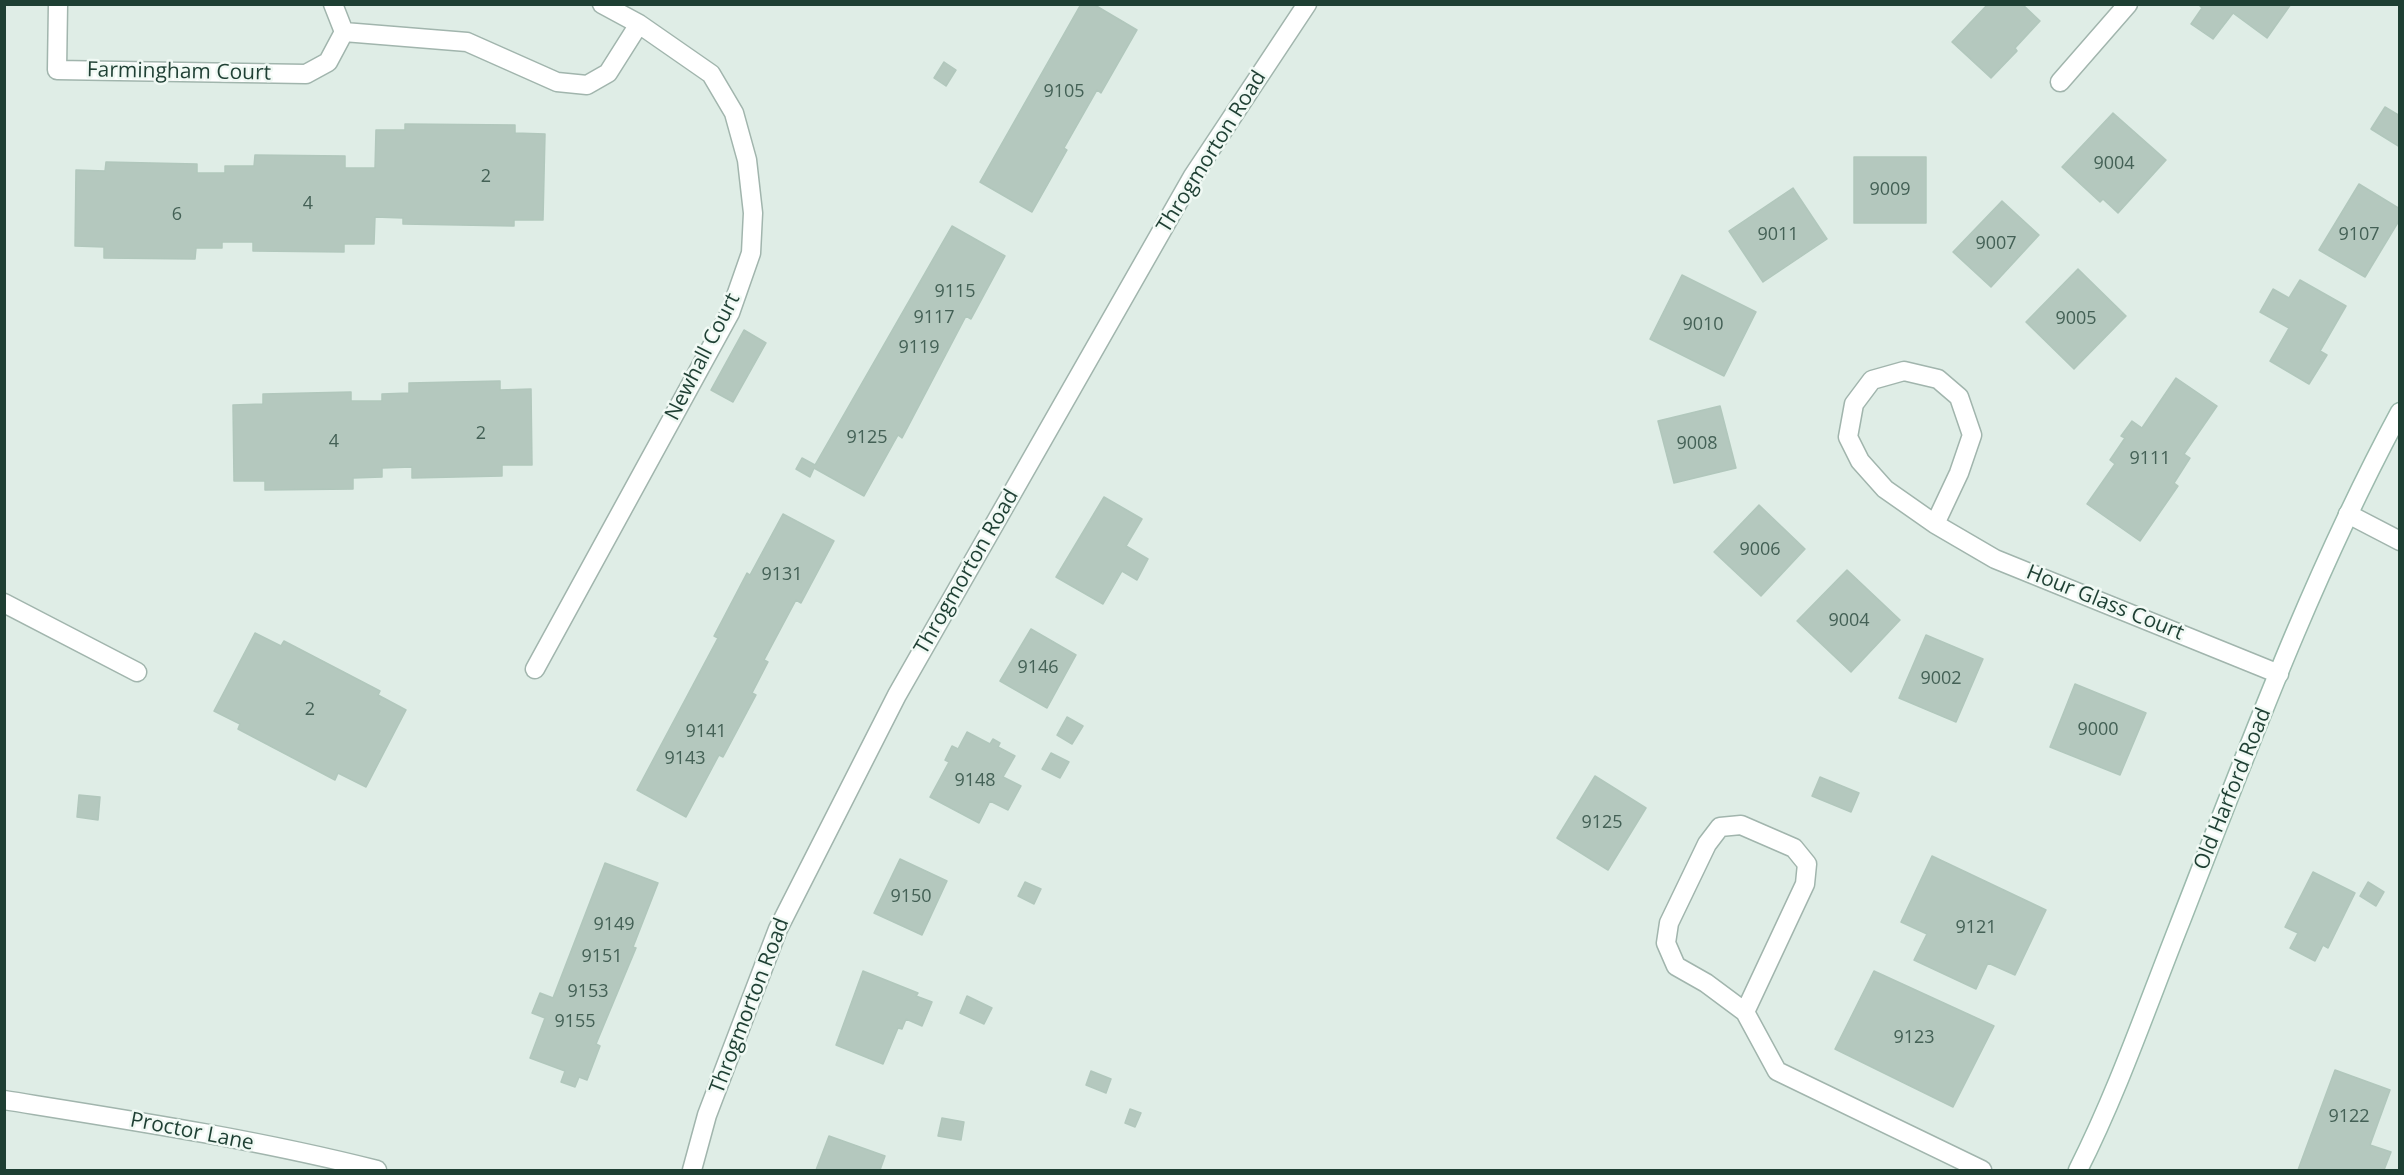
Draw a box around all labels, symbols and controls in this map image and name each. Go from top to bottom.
street label: Farmingham Court [87,58,271,86]
street label: Throgmorton Road [1152,66,1272,238]
house number: 9105 [1043,81,1085,103]
house number: 9004 [2093,153,2135,175]
house number: 2 [481,166,491,188]
house number: 9009 [1869,179,1911,201]
house number: 4 [303,193,313,215]
house number: 6 [172,204,182,226]
house number: 9011 [1757,224,1799,246]
house number: 9107 [2338,224,2380,246]
house number: 9007 [1975,233,2017,255]
house number: 9115 [934,281,976,303]
street label: Newhall Court [660,289,746,425]
house number: 9117 [913,307,955,329]
house number: 9005 [2055,308,2097,330]
house number: 9010 [1682,314,1724,336]
house number: 9119 [898,337,940,359]
house number: 2 [476,423,486,445]
house number: 9125 [846,427,888,449]
house number: 4 [329,431,339,453]
house number: 9008 [1676,433,1718,455]
house number: 9111 [2129,448,2171,470]
street label: Throgmorton Road [910,485,1024,659]
house number: 9006 [1739,539,1781,561]
street label: Hour Glass Court [2023,560,2187,646]
house number: 9131 [761,564,803,586]
house number: 9004 [1828,610,1870,632]
house number: 9146 [1017,657,1059,679]
house number: 9002 [1920,668,1962,690]
house number: 2 [305,699,315,721]
street label: Old Harford Road [2189,704,2277,874]
house number: 9000 [2077,719,2119,741]
house number: 9141 [685,721,727,743]
house number: 9143 [664,748,706,770]
house number: 9148 [954,770,996,792]
house number: 9125 [1581,812,1623,834]
house number: 9150 [890,886,932,908]
house number: 9149 [593,914,635,936]
street label: Throgmorton Road [705,915,795,1097]
house number: 9121 [1955,917,1997,939]
house number: 9151 [581,946,623,968]
house number: 9153 [567,981,609,1003]
house number: 9155 [554,1011,596,1033]
house number: 9123 [1893,1027,1935,1049]
house number: 9122 [2328,1106,2370,1128]
street label: Proctor Lane [128,1108,256,1156]

